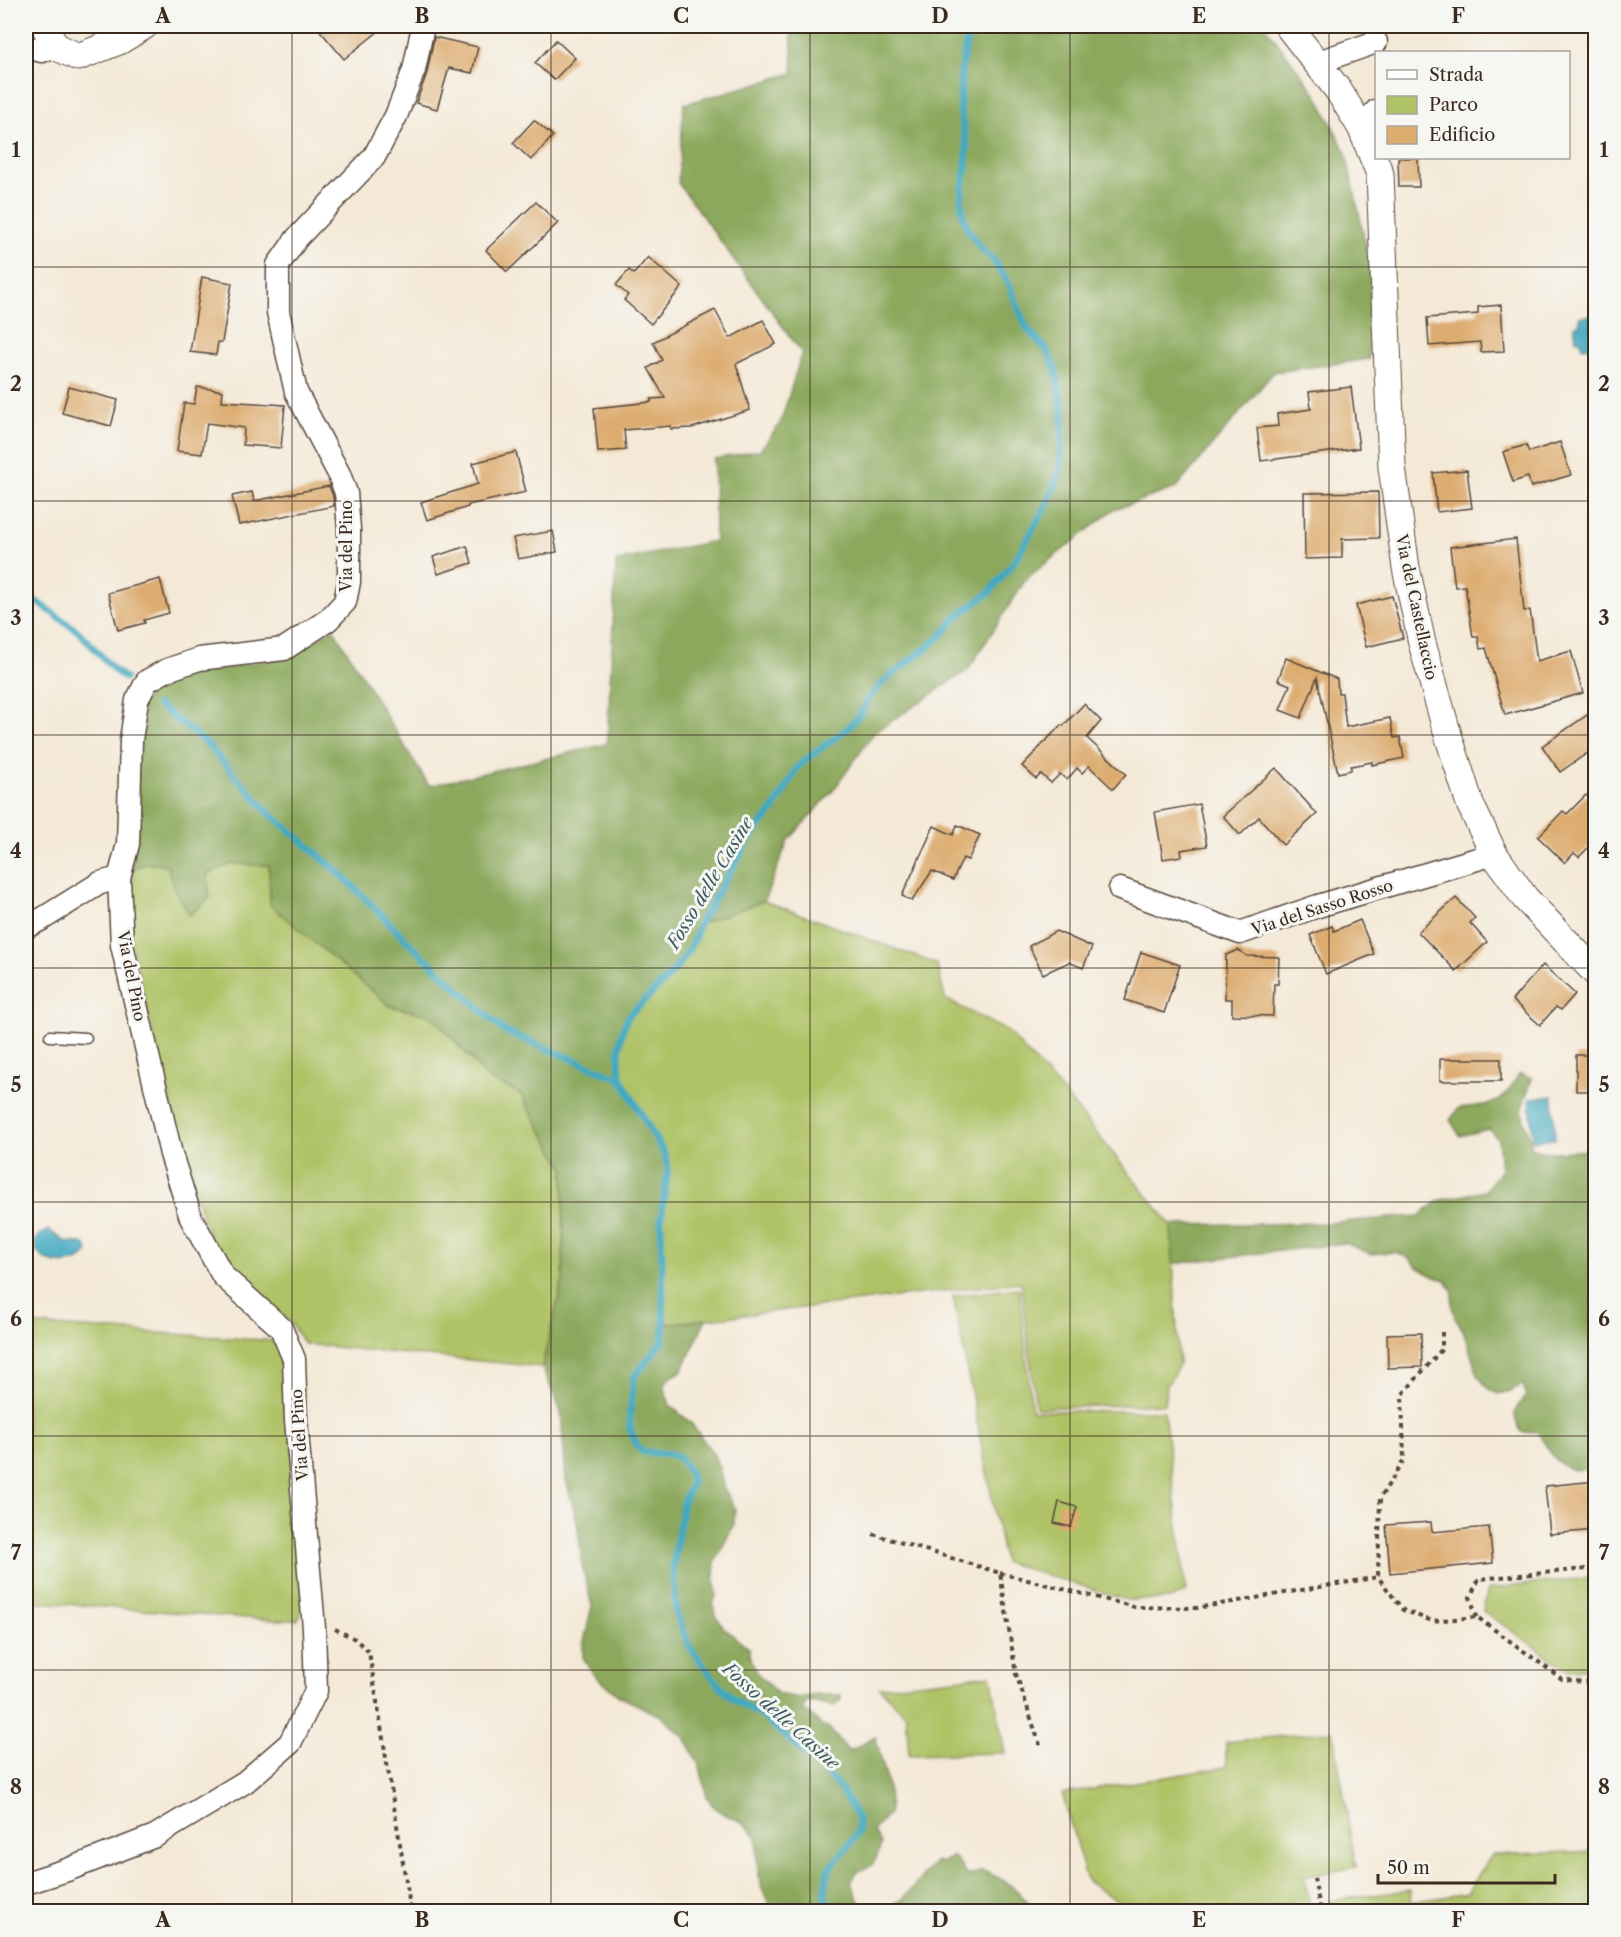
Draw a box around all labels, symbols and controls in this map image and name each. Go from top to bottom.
text: A [154,4,171,28]
text: B [415,4,430,28]
text: C [673,4,689,28]
text: D [931,4,949,28]
text: E [1192,4,1206,28]
text: F [1451,4,1465,28]
legend [1375,51,1570,159]
text: Strada [1429,64,1484,86]
text: Parco [1429,94,1478,116]
text: Edificio [1429,124,1495,146]
text: 1 [12,138,21,162]
text: 1 [1600,138,1609,162]
text: 2 [10,372,22,396]
text: 2 [1598,372,1610,396]
street label: Via del Pino [336,500,356,593]
street label: Via del Castellaccio [1392,531,1442,682]
text: 3 [10,606,22,630]
text: 3 [1598,606,1610,630]
water label: Fosso delle Casine [661,812,759,954]
text: 4 [10,839,22,863]
text: 4 [1598,839,1610,863]
street label: Via del Sasso Rosso [1248,875,1396,940]
street label: Via del Pino [113,928,151,1023]
text: 5 [10,1073,22,1097]
text: 5 [1598,1073,1610,1097]
text: 6 [10,1307,22,1331]
text: 6 [1598,1307,1610,1331]
street label: Via del Pino [286,1388,312,1483]
text: 7 [11,1541,22,1565]
text: 7 [1599,1541,1610,1565]
water label: Fosso delle Casine [717,1656,845,1775]
text: 8 [10,1775,22,1799]
text: 8 [1598,1775,1610,1799]
scale bar [1378,1847,1555,1885]
text: 50 m [1387,1857,1430,1879]
text: A [154,1908,171,1932]
text: B [415,1908,430,1932]
text: C [673,1908,689,1932]
text: D [931,1908,949,1932]
text: E [1192,1908,1206,1932]
text: F [1451,1908,1465,1932]

